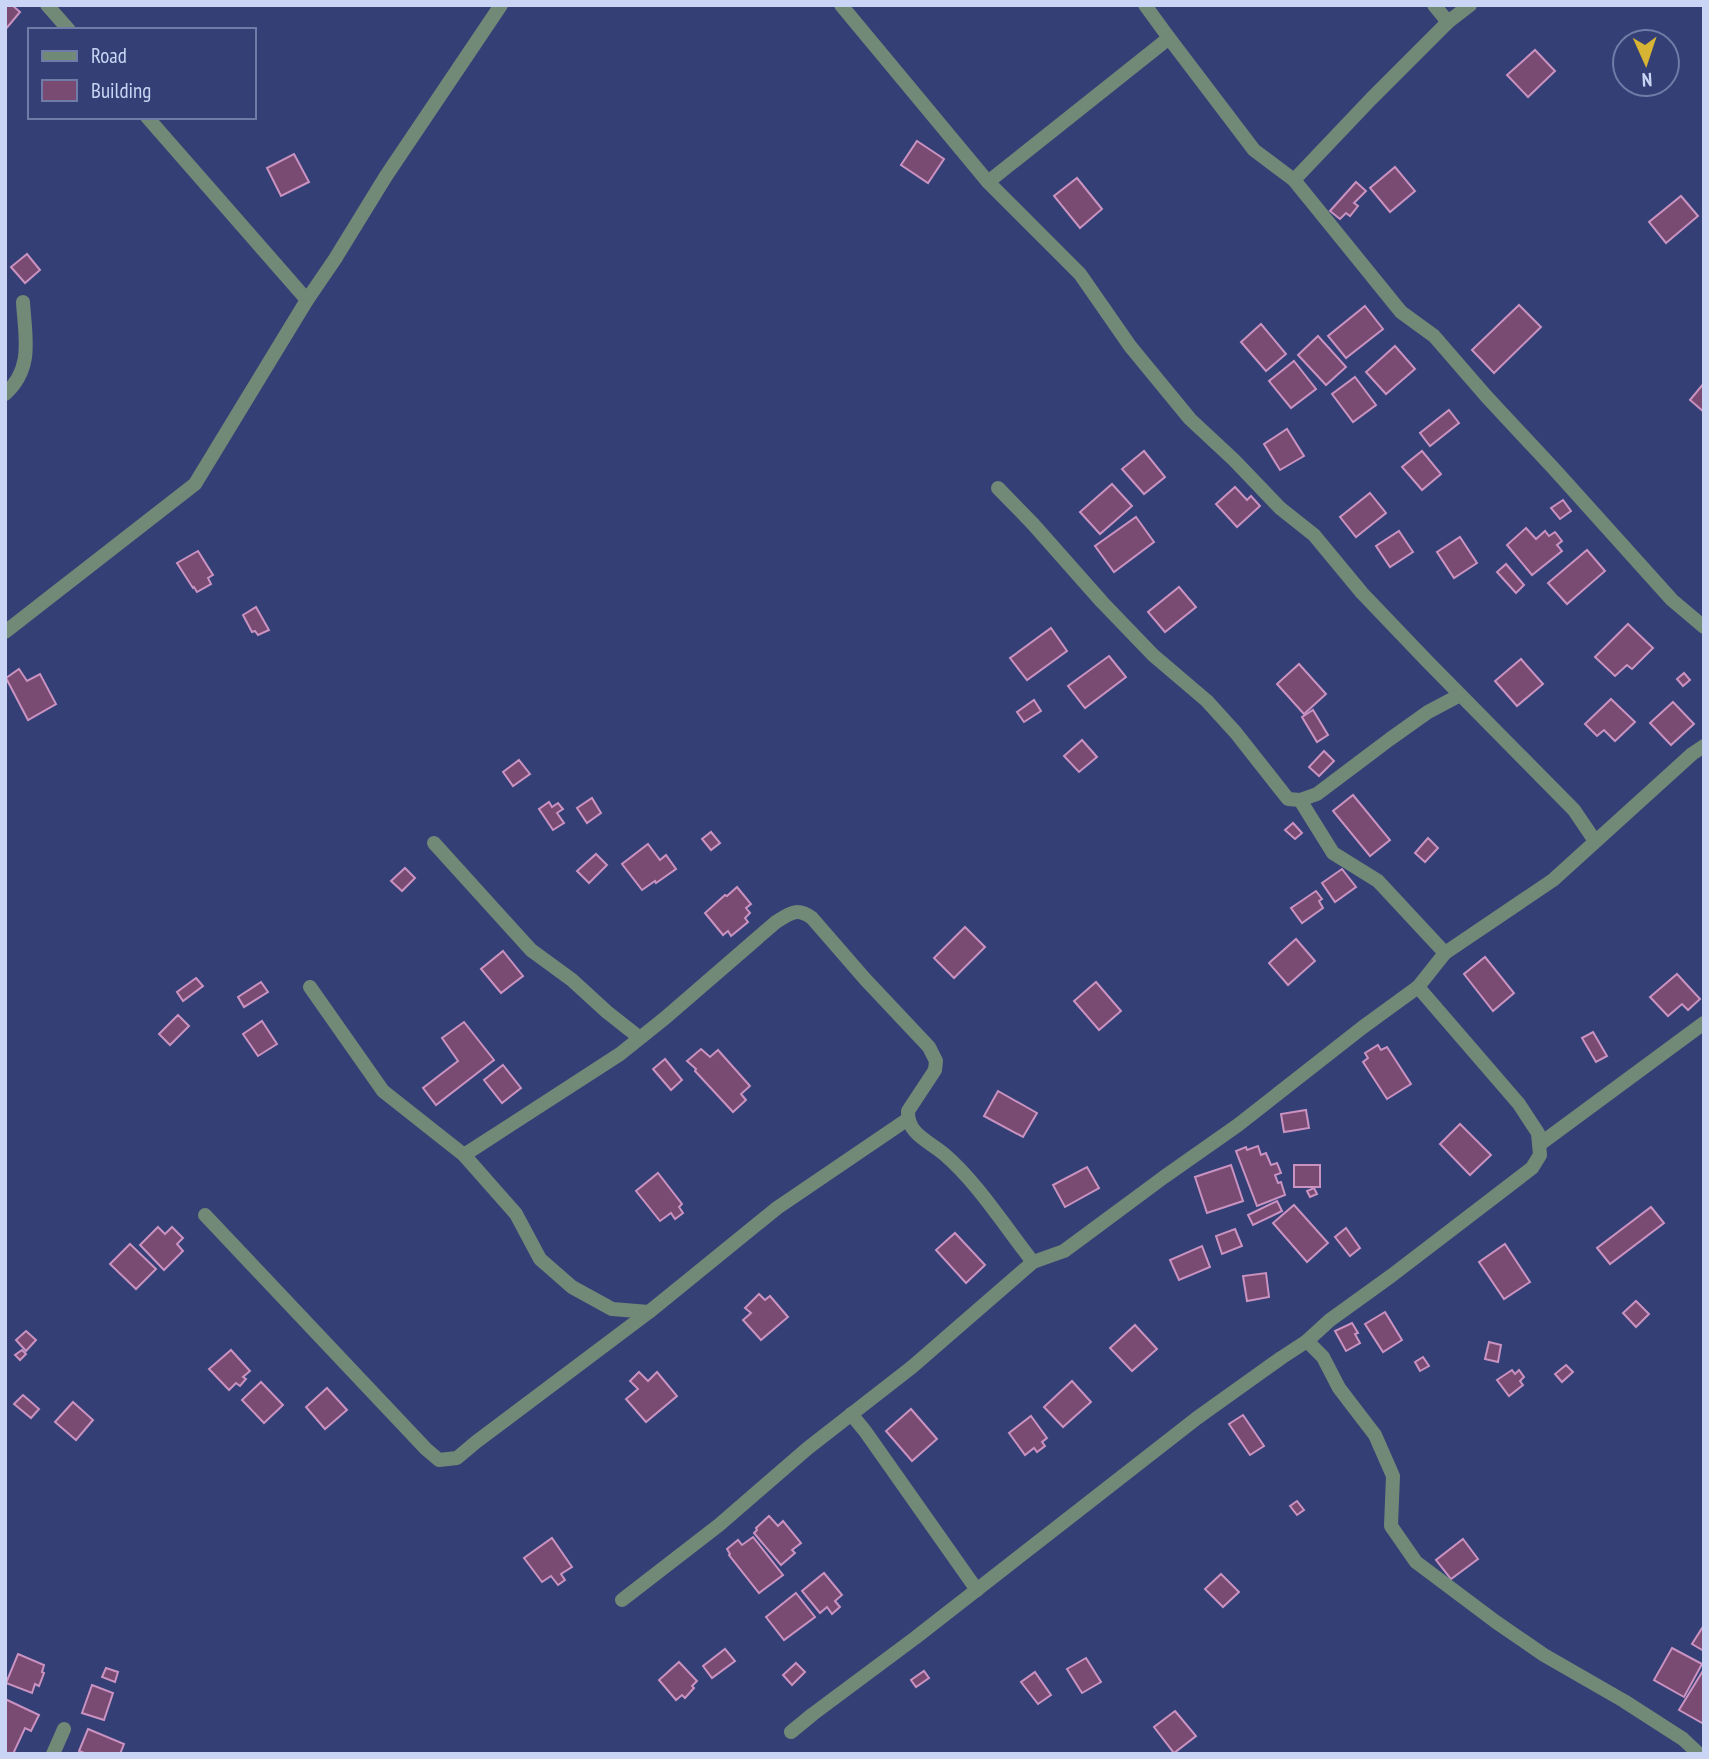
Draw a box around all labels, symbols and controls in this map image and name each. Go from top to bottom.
legend [28,28,256,119]
north arrow [1611,28,1681,98]
text: Road [91,42,127,69]
text: N [1641,68,1653,92]
text: Building [91,77,151,104]

